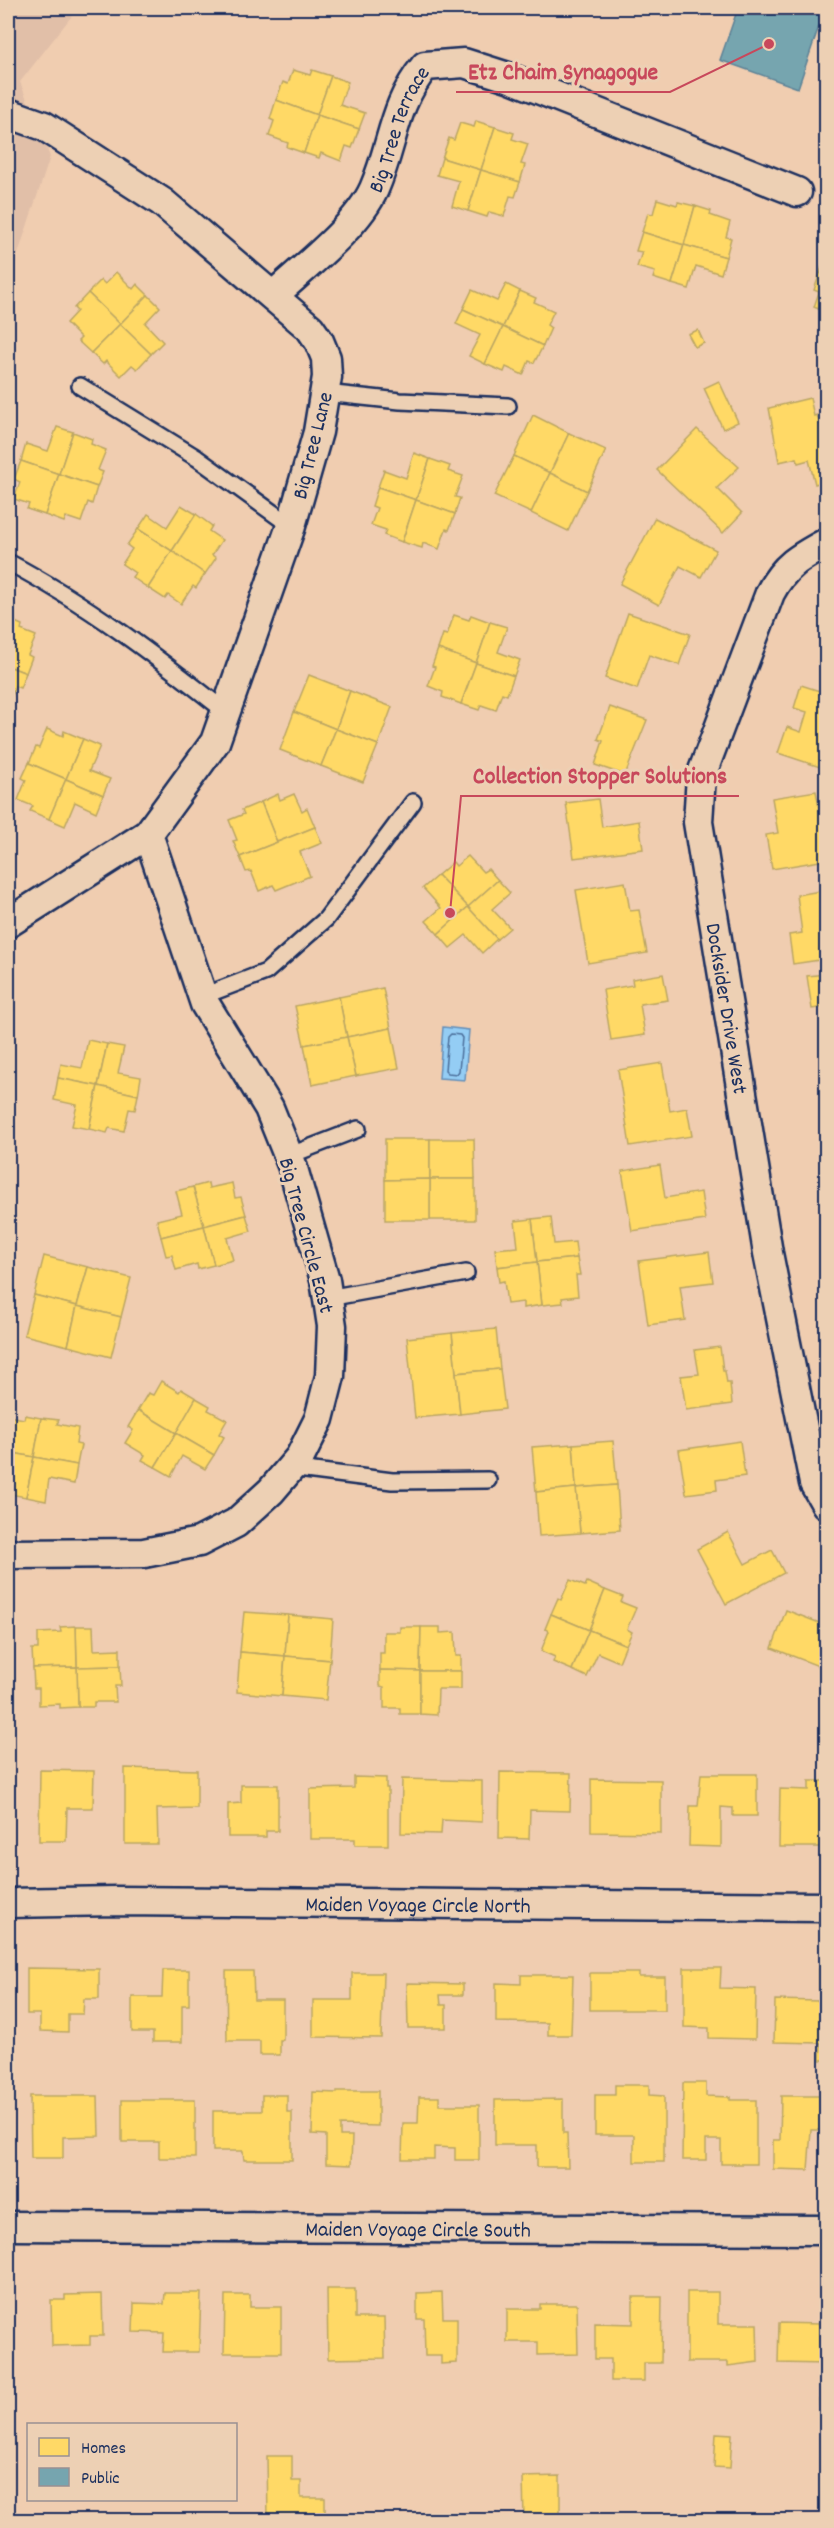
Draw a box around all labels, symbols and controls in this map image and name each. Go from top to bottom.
callout: Etz Chaim Synagogue [456,50,670,92]
text: Etz Chaim Synagogue [468,57,658,91]
street label: Big Tree Terrace [362,60,439,198]
street label: Big Tree Lane [286,389,343,503]
callout: Collection Stopper Solutions [461,754,739,796]
text: Collection Stopper Solutions [473,761,727,795]
street label: Docksider Drive West [696,921,754,1097]
street label: Big Tree Circle East [269,1155,340,1317]
street label: Maiden Voyage Circle North [305,1891,531,1924]
street label: Maiden Voyage Circle South [305,2215,531,2248]
legend [27,2423,237,2501]
text: Homes [81,2437,126,2462]
text: Public [81,2467,120,2492]

